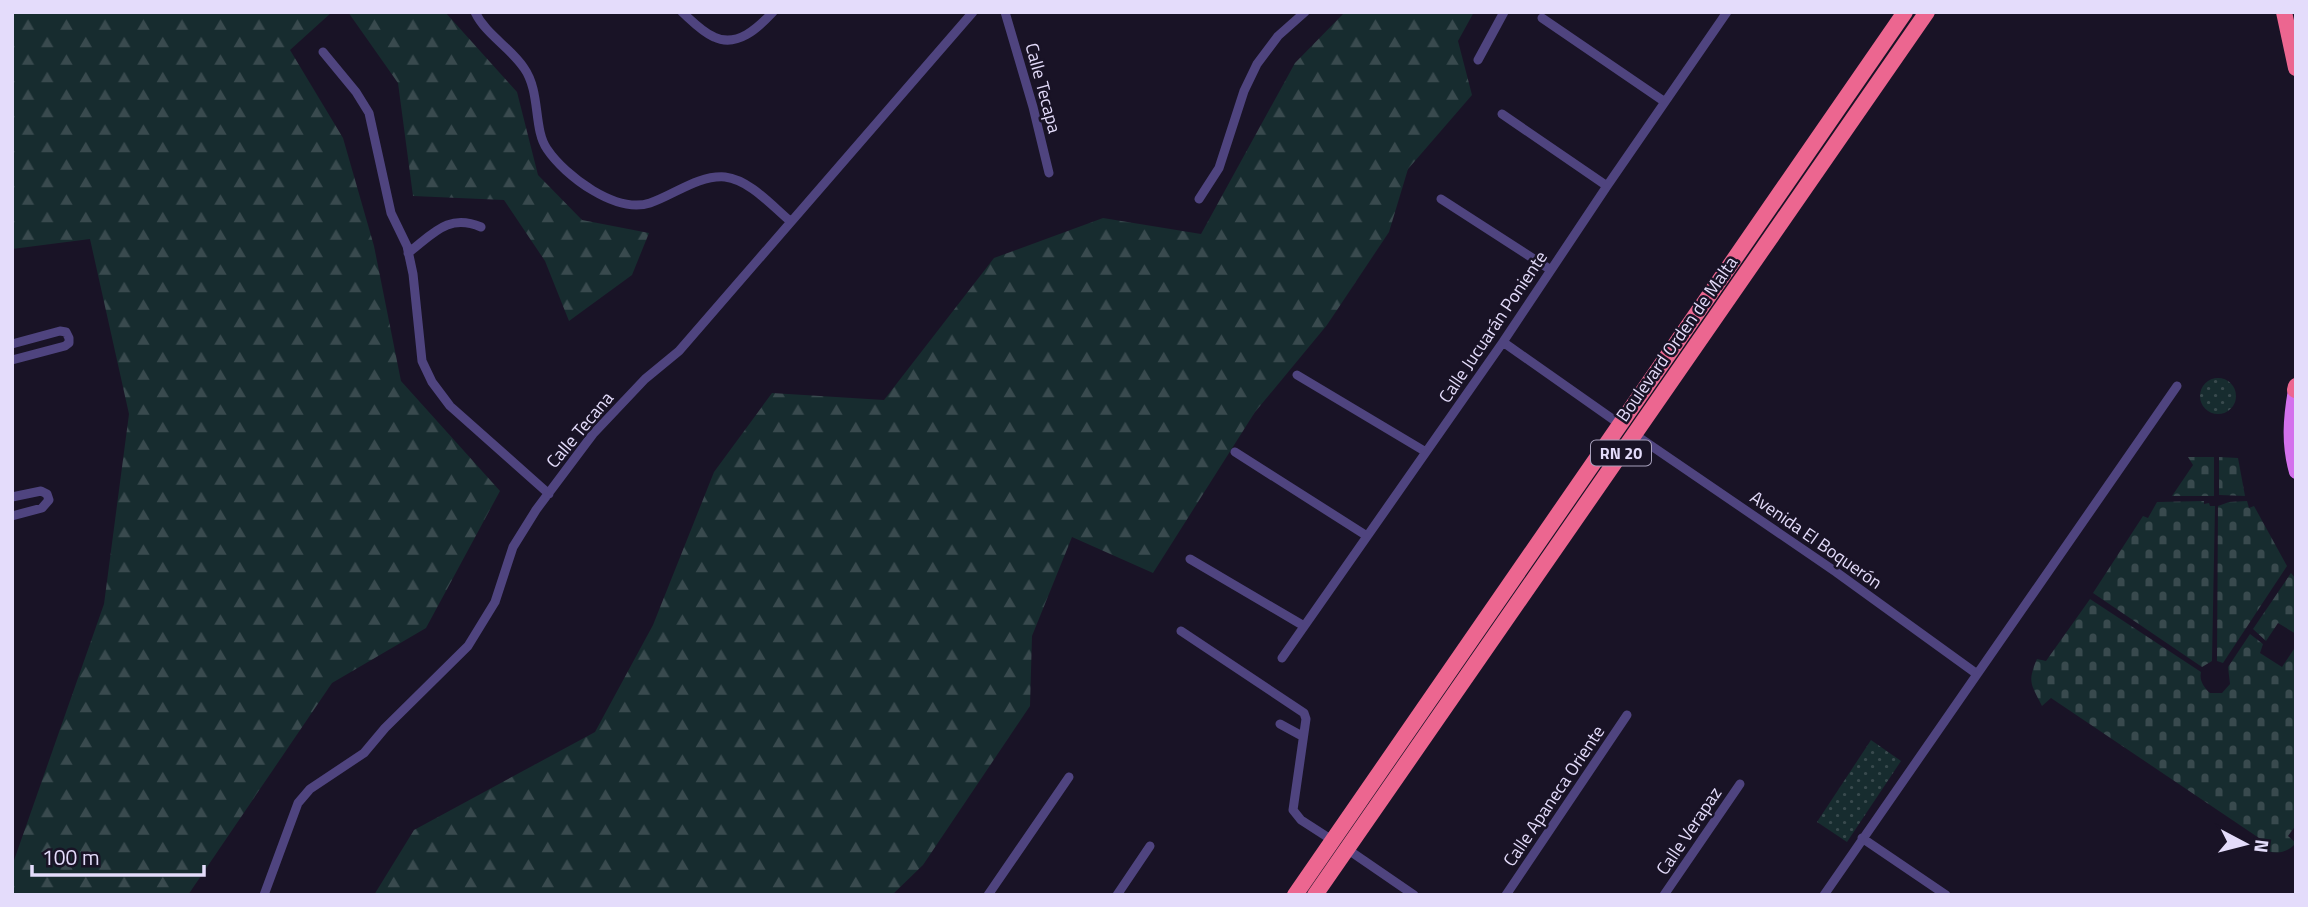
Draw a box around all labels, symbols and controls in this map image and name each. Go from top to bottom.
street label: Calle Tecapa [1018,40,1068,136]
street label: Calle Jucuarán Poniente [1432,245,1554,408]
street label: Boulevard Orden de Malta [1609,250,1744,427]
street label: Calle Tecana [539,386,620,474]
road number: RN 20 [1591,440,1651,466]
street label: Avenida El Boquerón [1745,484,1888,595]
street label: Calle Apaneca Oriente [1496,720,1611,872]
street label: Calle Verapaz [1649,781,1728,880]
north arrow [2210,809,2280,879]
scale bar [32,834,203,878]
text: N [2247,838,2278,854]
text: 100 m [42,841,99,873]

